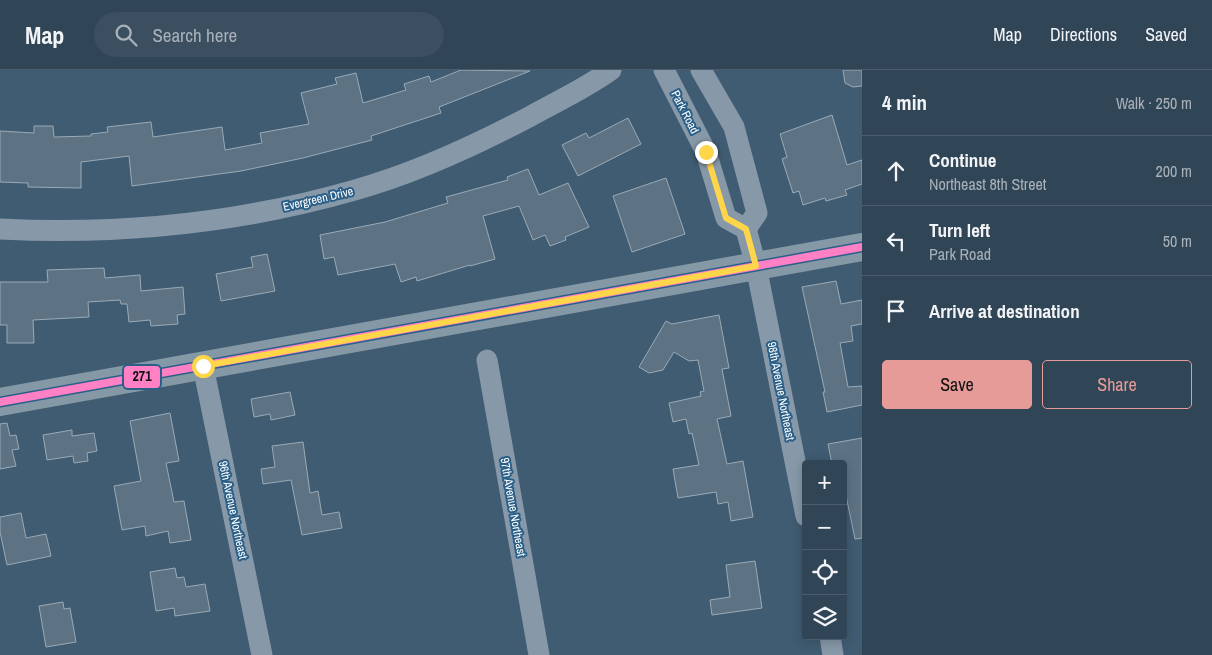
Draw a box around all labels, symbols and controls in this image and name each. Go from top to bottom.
search box [94,12,444,57]
text: Map [25,19,64,51]
icon: search [112,21,140,49]
text: Search here [152,22,237,48]
text: Map [993,22,1022,47]
text: Directions [1050,22,1117,47]
text: Saved [1145,22,1187,47]
street label: Park Road [667,88,703,136]
text: 4 min [882,88,927,117]
text: Walk · 250 m [1116,92,1192,114]
route end [695,141,718,164]
text: Continue [929,147,997,173]
icon: ahead [882,157,910,185]
text: 200 m [1156,160,1192,182]
text: Northeast 8th Street [929,173,1046,195]
street label: Evergreen Drive [281,183,355,215]
text: Turn left [929,217,990,243]
icon: left [882,227,910,255]
text: 50 m [1163,230,1192,252]
text: Park Road [929,243,991,265]
icon: arrive [882,297,910,325]
text: Arrive at destination [929,298,1080,324]
street label: 98th Avenue Northeast [764,340,798,442]
route start [192,355,215,378]
button: Save [882,360,1032,409]
button: Share [1042,360,1192,409]
line badge: 271 [123,365,161,389]
text: 271 [132,367,152,385]
street label: 97th Avenue Northeast [496,456,530,558]
street label: 96th Avenue Northeast [215,459,251,561]
map controls [802,460,847,640]
button: + [802,460,847,505]
button: − [802,505,847,550]
button: locate [802,550,847,595]
button: layers [802,595,847,640]

